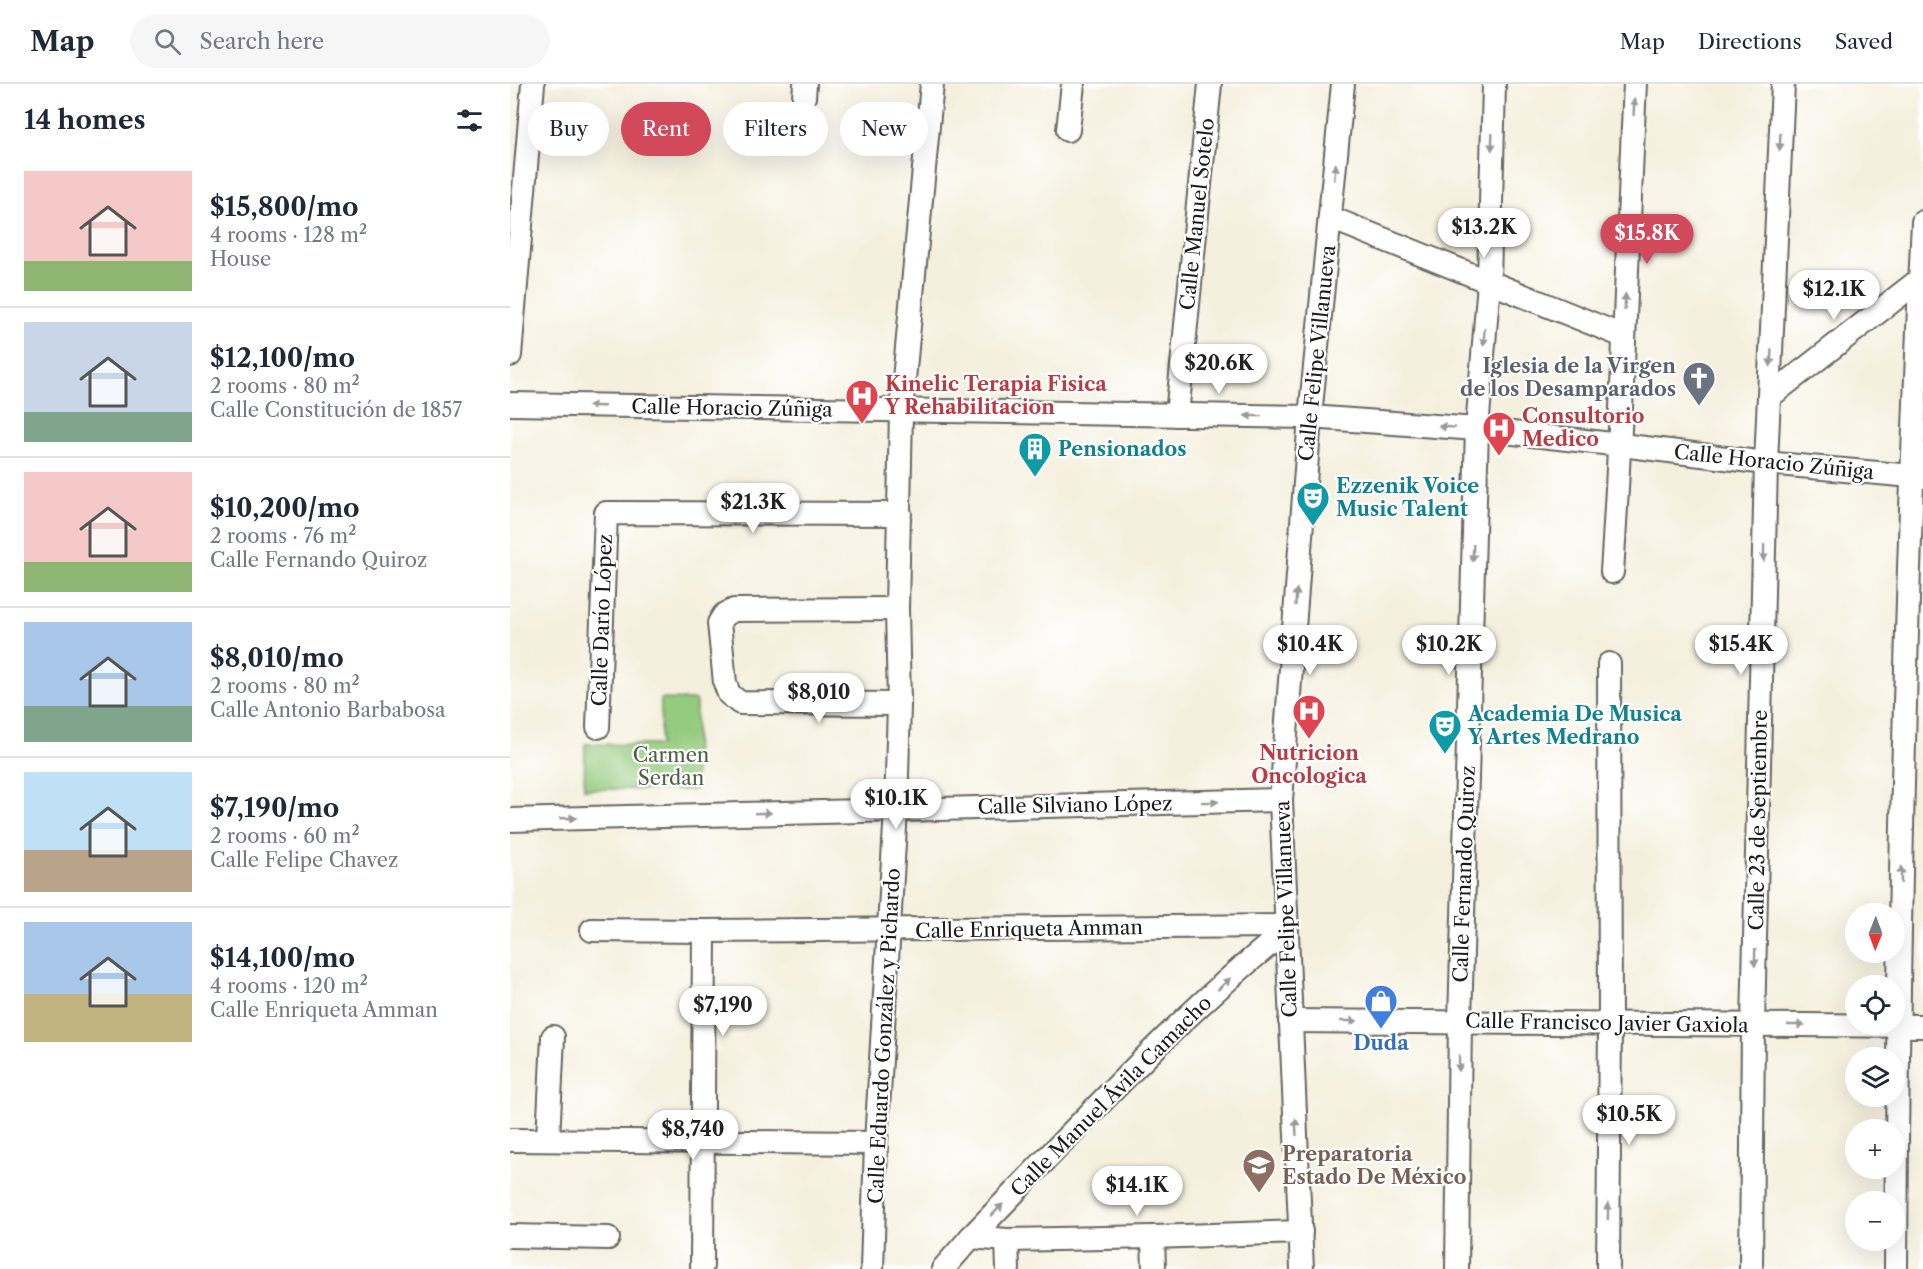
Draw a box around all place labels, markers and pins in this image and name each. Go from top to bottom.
pin: $13.2K [1435,208,1533,259]
pin: $15.8K [1598,214,1696,265]
pin: $12.1K [1785,270,1883,321]
pin: $20.6K [1170,344,1268,395]
place label: Iglesia de la Virgen de los Desamparados [1460,354,1676,401]
church icon: Iglesia de la Virgen de los Desamparados [1681,360,1717,407]
place label: Kinelic Terapia Fisica Y Rehabilitacion [884,372,1107,419]
hospital icon: Kinelic Terapia Fisica Y Rehabilitacion [844,378,880,425]
place label: Consultorio Medico [1522,404,1644,451]
hospital icon: Consultorio Medico [1481,410,1517,457]
building icon: Pensionados [1017,431,1053,478]
place label: Pensionados [1058,437,1187,461]
place label: Ezzenik Voice Music Talent [1336,474,1479,521]
theatre icon: Ezzenik Voice Music Talent [1295,480,1331,527]
pin: $21.3K [704,483,802,534]
pin: $10.4K [1261,625,1359,676]
pin: $10.2K [1400,625,1498,676]
pin: $15.4K [1692,625,1790,676]
pin: $8,010 [770,673,868,724]
hospital icon: Nutricion Oncologica [1291,693,1327,740]
place label: Academia De Musica Y Artes Medrano [1467,702,1682,749]
theatre icon: Academia De Musica Y Artes Medrano [1427,708,1463,755]
place label: Nutricion Oncologica [1251,741,1367,788]
pin: $10.1K [847,779,945,830]
shop icon: Duda [1363,983,1399,1030]
pin: $7,190 [674,986,772,1037]
place label: Duda [1353,1031,1409,1055]
pin: $10.5K [1580,1095,1678,1146]
pin: $8,740 [644,1110,742,1161]
place label: Preparatoria Estado De México [1282,1142,1466,1189]
school or university icon: Preparatoria Estado De México [1241,1147,1277,1194]
pin: $14.1K [1088,1166,1186,1217]

